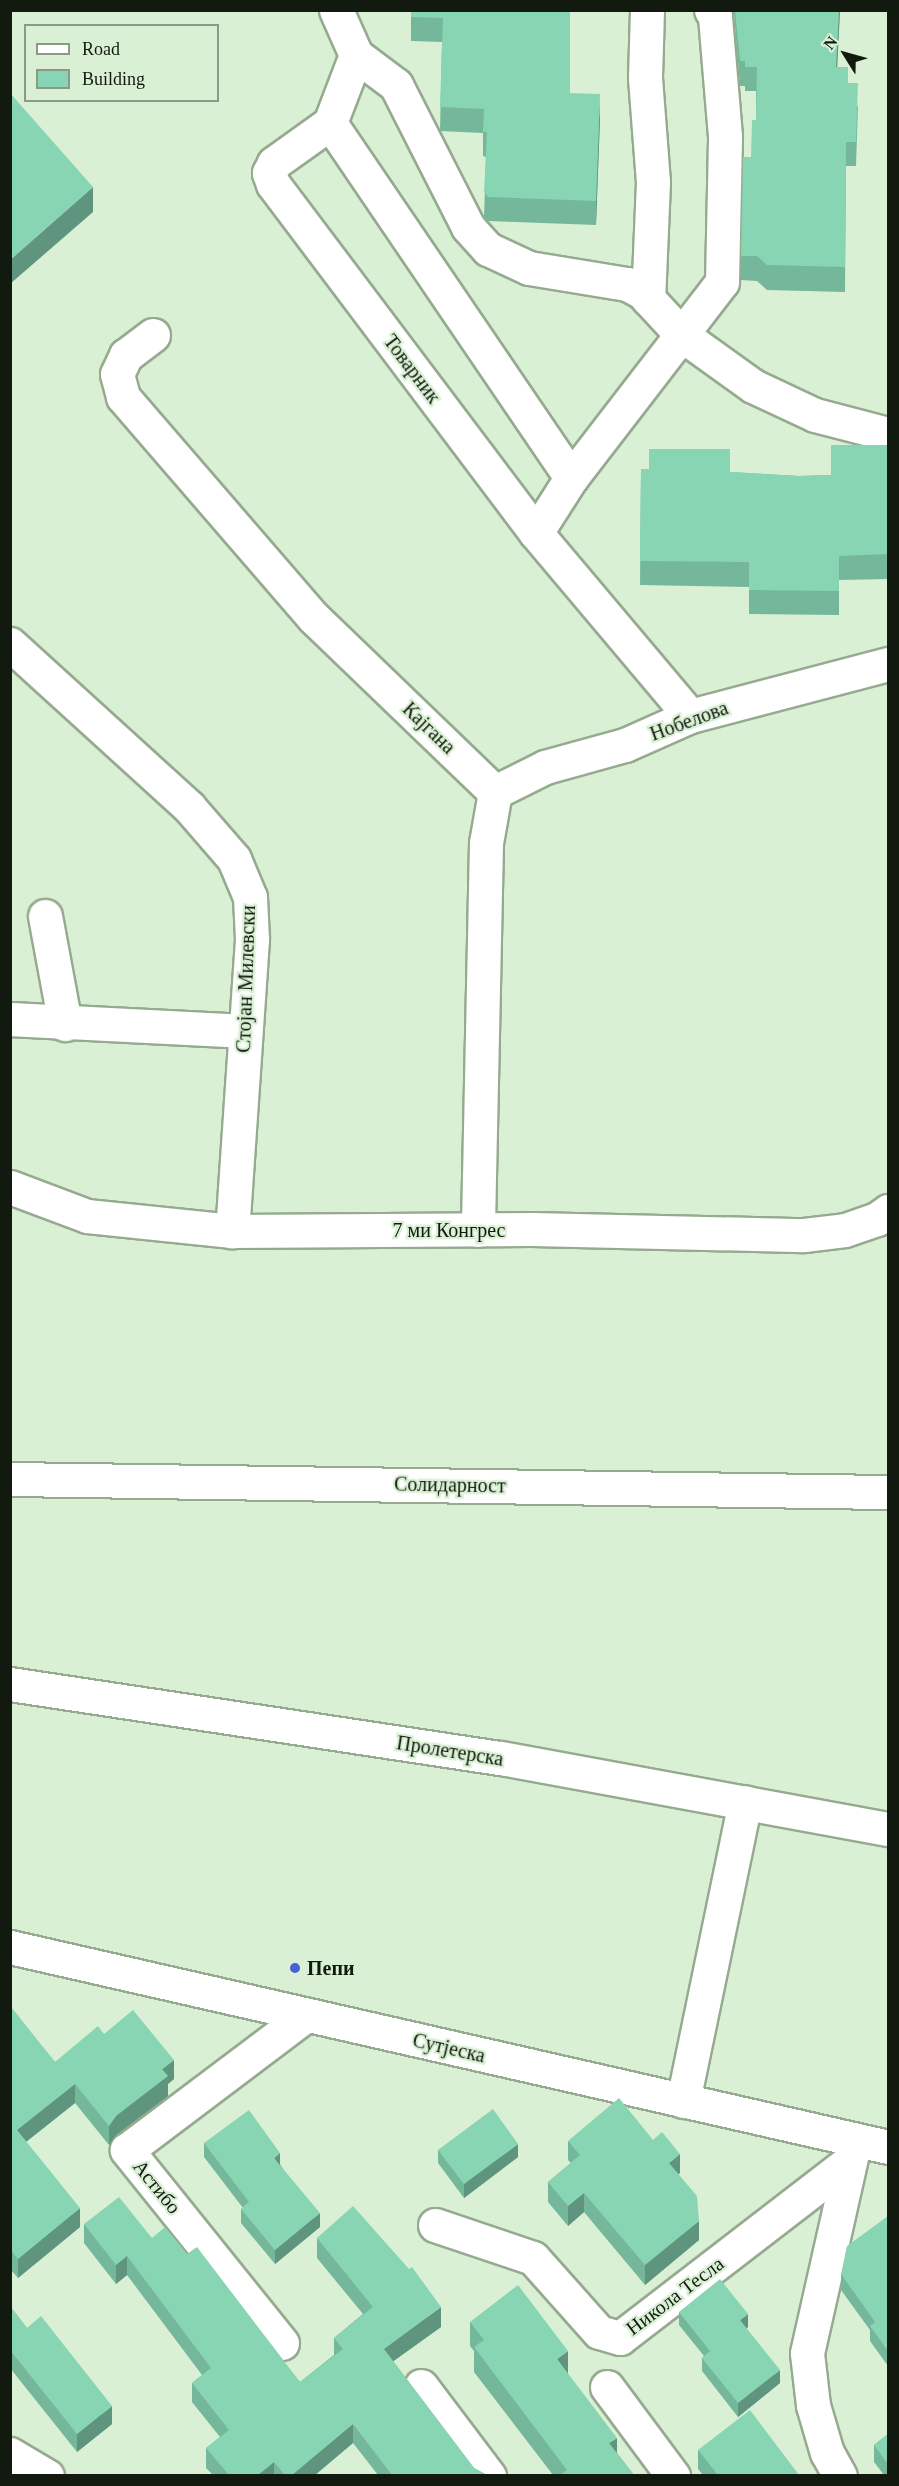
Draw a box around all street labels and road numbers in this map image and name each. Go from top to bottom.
street label: Товарник [378,330,446,408]
street label: Нобелова [647,696,731,746]
street label: Кајгана [398,697,460,759]
street label: Стојан Милевски [231,905,261,1053]
street label: 7 ми Конгрес [393,1218,505,1242]
street label: Солидарност [394,1472,506,1498]
street label: Пролетерска [395,1731,505,1771]
street label: Сутјеска [410,2028,488,2068]
street label: Астибо [128,2155,186,2219]
street label: Никола Тесла [621,2252,729,2340]

